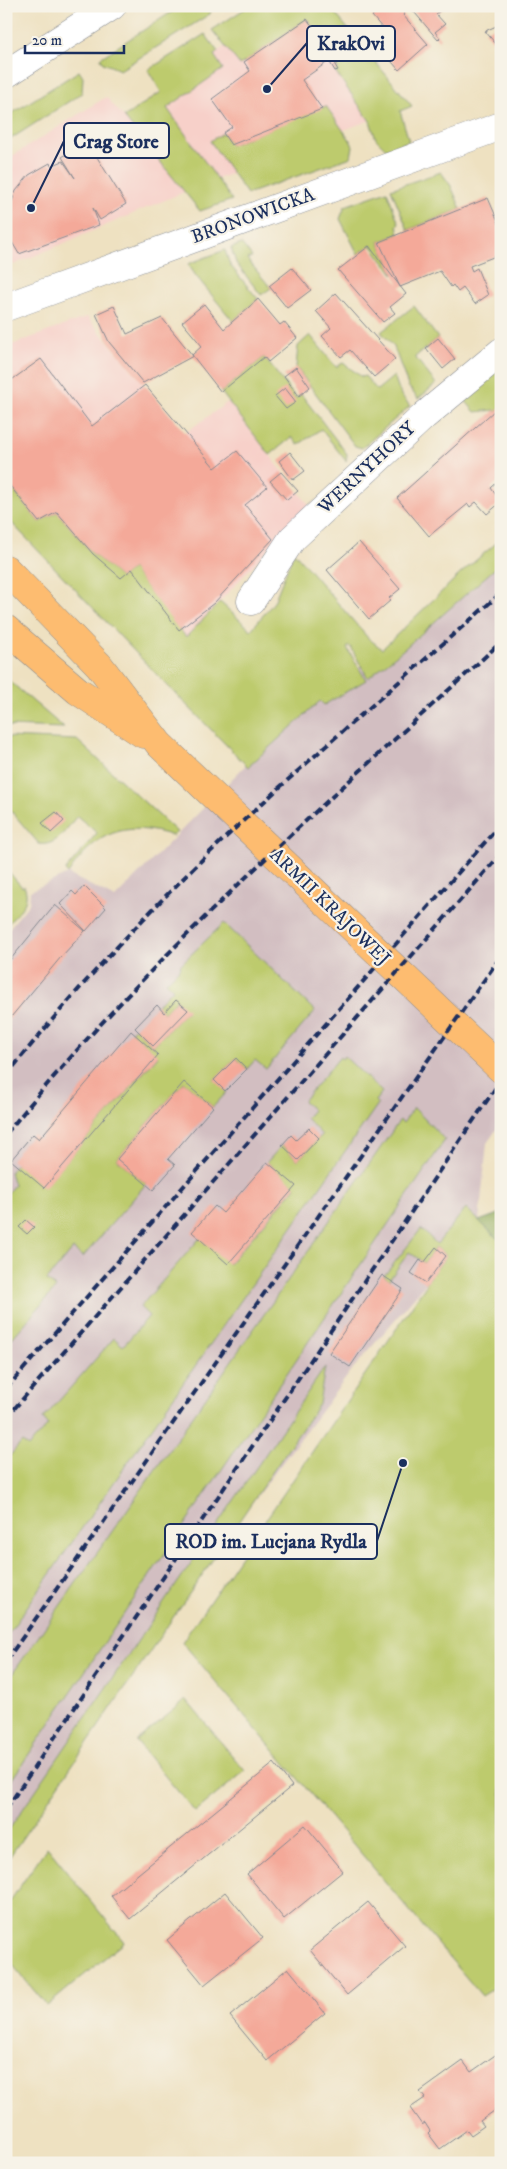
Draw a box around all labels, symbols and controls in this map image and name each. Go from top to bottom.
scale bar [25,22,124,54]
callout: KrakOvi [307,26,395,61]
text: 20 m [32,31,62,50]
text: KrakOvi [317,32,385,57]
callout: Crag Store [64,123,169,158]
text: Crag Store [73,130,159,155]
street label: BRONOWICKA [188,183,319,249]
street label: WERNYHORY [313,416,421,520]
street label: ARMII KRAJOWEJ [265,844,395,971]
callout: ROD im. Lucjana Rydla [165,1524,377,1559]
text: ROD im. Lucjana Rydla [175,1530,367,1555]

